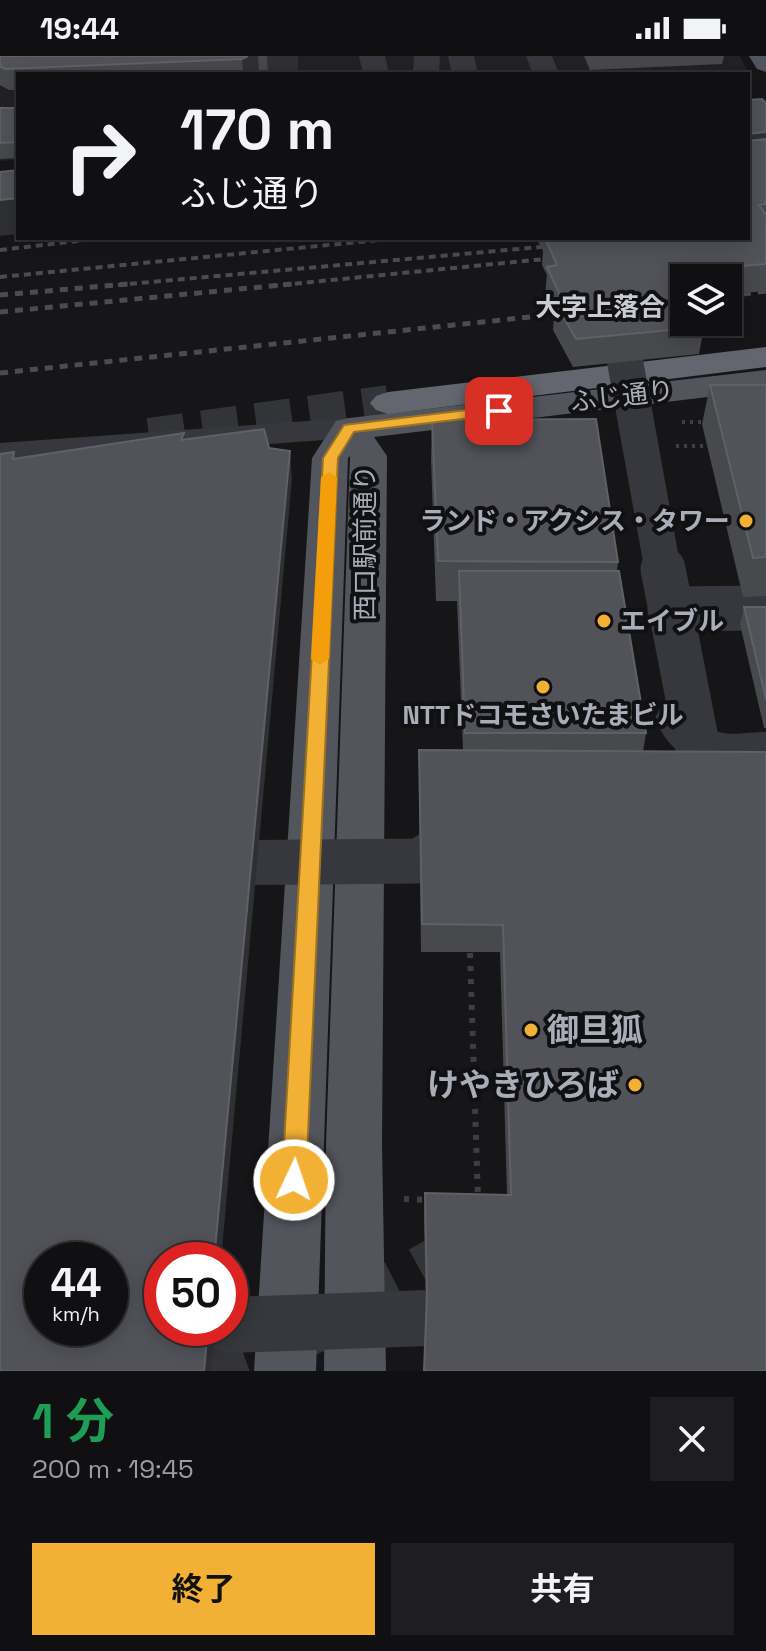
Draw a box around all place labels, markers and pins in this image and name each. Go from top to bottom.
pin [465,377,533,445]
place label: ランド・アクシス・タワー [419,504,730,538]
marker: ランド・アクシス・タワー [737,512,755,530]
place label: エイブル [620,604,724,638]
marker: エイブル [595,612,613,630]
marker: NTTドコモさいたまビル [534,678,552,696]
place label: NTTドコモさいたまビル [402,698,684,732]
place label: 御旦狐 [547,1010,643,1050]
marker: 御旦狐 [522,1021,540,1039]
place label: けやきひろば [427,1065,619,1105]
marker: けやきひろば [626,1076,644,1094]

